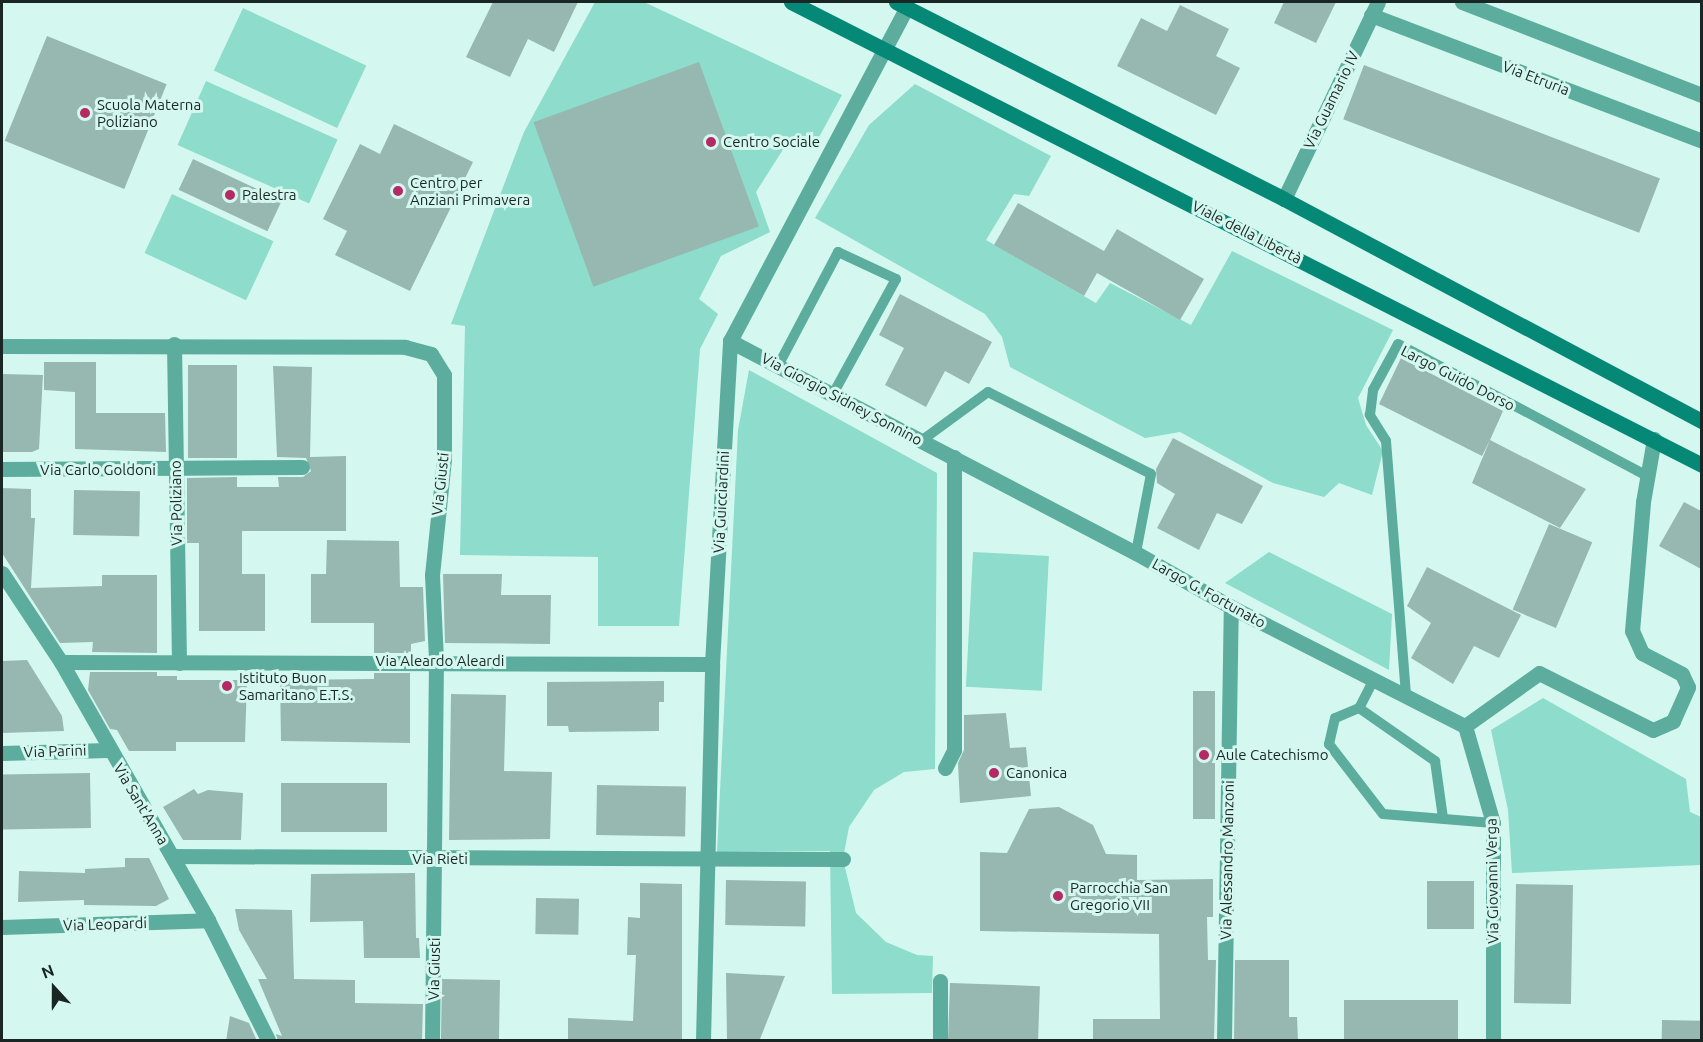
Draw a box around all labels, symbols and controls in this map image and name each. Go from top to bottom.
street label: Via Guamario IV [1300,48,1362,152]
street label: Via Etruria [1500,57,1572,99]
place label: Scuola Materna Poliziano [97,95,201,130]
marker: Scuola Materna Poliziano [78,106,92,120]
place label: Centro Sociale [723,133,820,151]
marker: Centro Sociale [704,135,718,149]
place label: Centro per Anziani Primavera [410,173,530,208]
marker: Centro per Anziani Primavera [391,184,405,198]
place label: Palestra [242,186,297,204]
marker: Palestra [223,188,237,202]
street label: Viale della Libertà [1189,197,1305,267]
street label: Largo Guido Dorso [1398,342,1518,414]
street label: Via Giorgio Sidney Sonnino [758,349,926,449]
street label: Via Guicciardini [709,450,733,554]
street label: Via Giusti [428,452,452,516]
street label: Via Poliziano [166,460,186,546]
street label: Via Carlo Goldoni [40,461,156,479]
street label: Largo G. Fortunato [1149,554,1269,632]
street label: Via Aleardo Aleardi [376,652,504,670]
place label: Istituto Buon Samaritano E.T.S. [239,668,353,703]
marker: Istituto Buon Samaritano E.T.S. [220,679,234,693]
street label: Via Parini [23,741,87,761]
place label: Aule Catechismo [1216,746,1328,764]
marker: Aule Catechismo [1197,748,1211,762]
street label: Via Sant'Anna [110,760,172,848]
place label: Canonica [1006,764,1067,782]
marker: Canonica [987,766,1001,780]
street label: Via Alessandro Manzoni [1217,780,1237,940]
street label: Via Giovanni Verga [1482,818,1502,944]
street label: Via Rieti [412,850,468,868]
place label: Parrocchia San Gregorio VII [1070,878,1168,913]
marker: Parrocchia San Gregorio VII [1051,889,1065,903]
street label: Via Leopardi [63,914,147,934]
street label: Via Giusti [424,937,444,1001]
north arrow [24,958,84,1018]
text: N [39,961,56,982]

